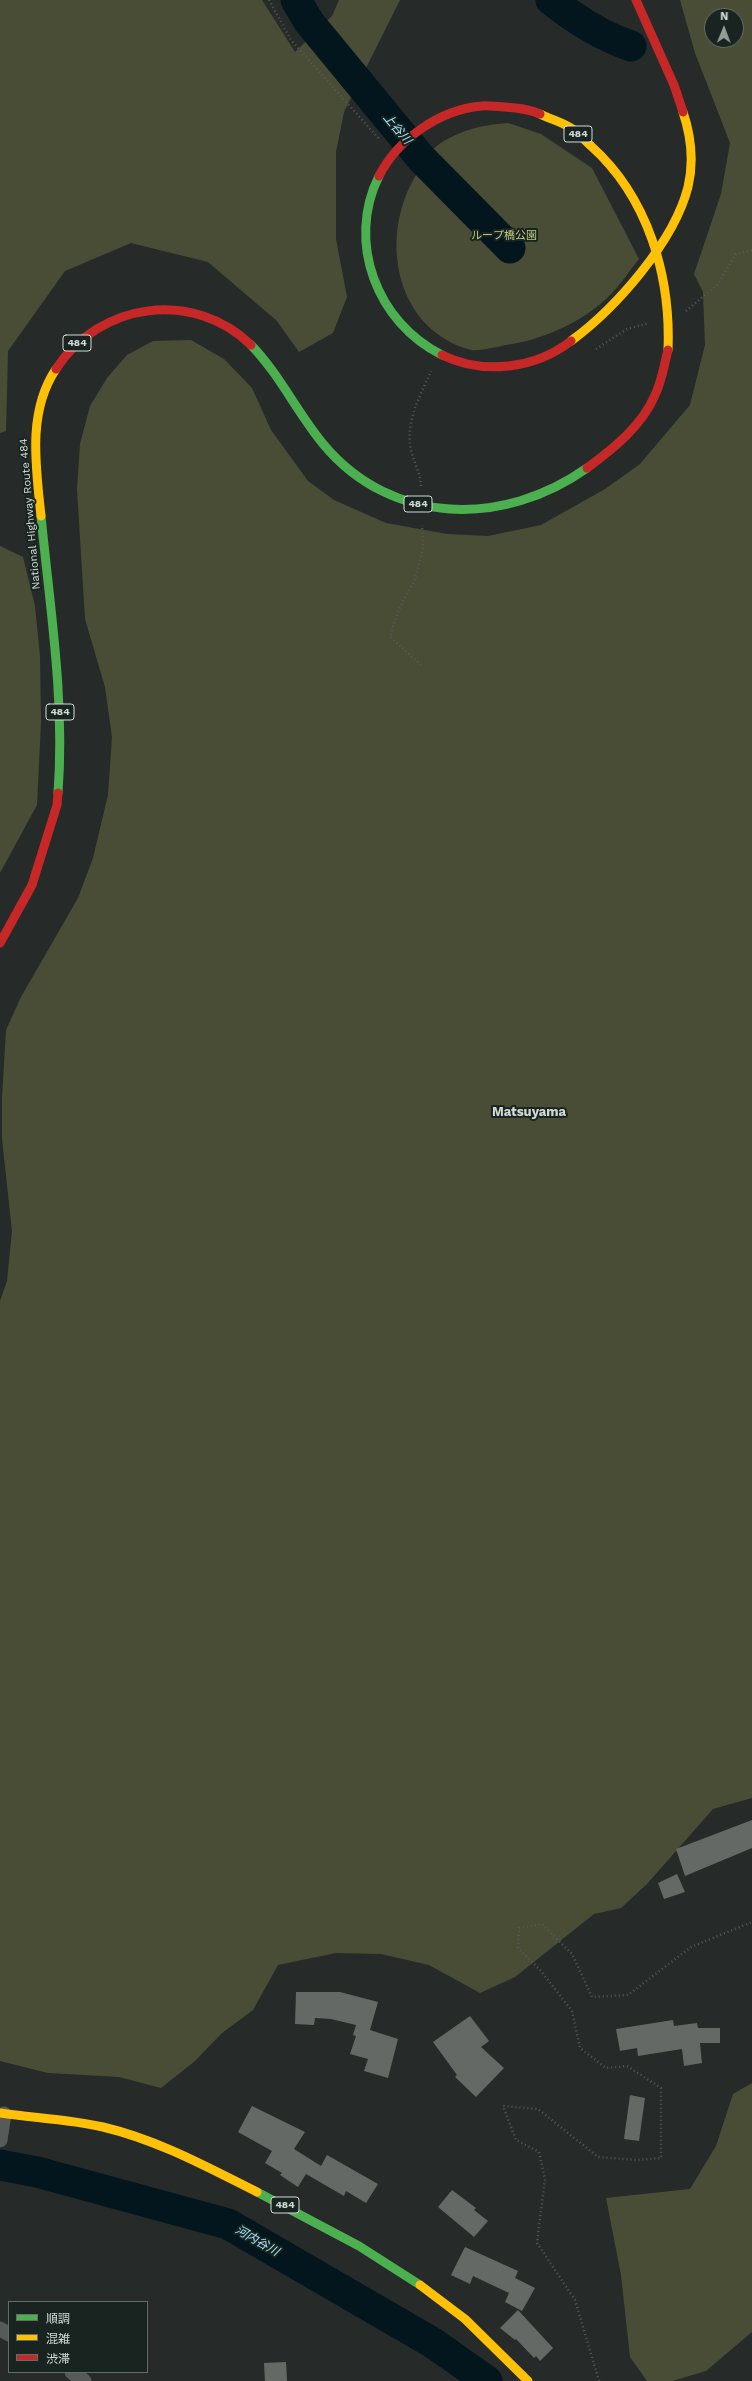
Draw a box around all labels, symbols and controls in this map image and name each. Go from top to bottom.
north arrow [704,8,744,48]
text: N [720,10,728,23]
water label: 上谷川 [380,111,414,147]
road number: 484 [564,126,592,142]
park label: ループ橋公園 [471,229,537,243]
road number: 484 [63,335,91,351]
street label: National Highway Route 484 [17,438,43,590]
road number: 484 [404,496,432,512]
road number: 484 [46,704,74,720]
district label: Matsuyama [492,1104,566,1120]
road number: 484 [271,2197,299,2213]
water label: 河内谷川 [233,2223,281,2259]
legend [8,2301,148,2373]
text: 順調 [46,2312,70,2326]
text: 混雑 [46,2332,70,2346]
text: 渋滞 [46,2352,70,2366]

